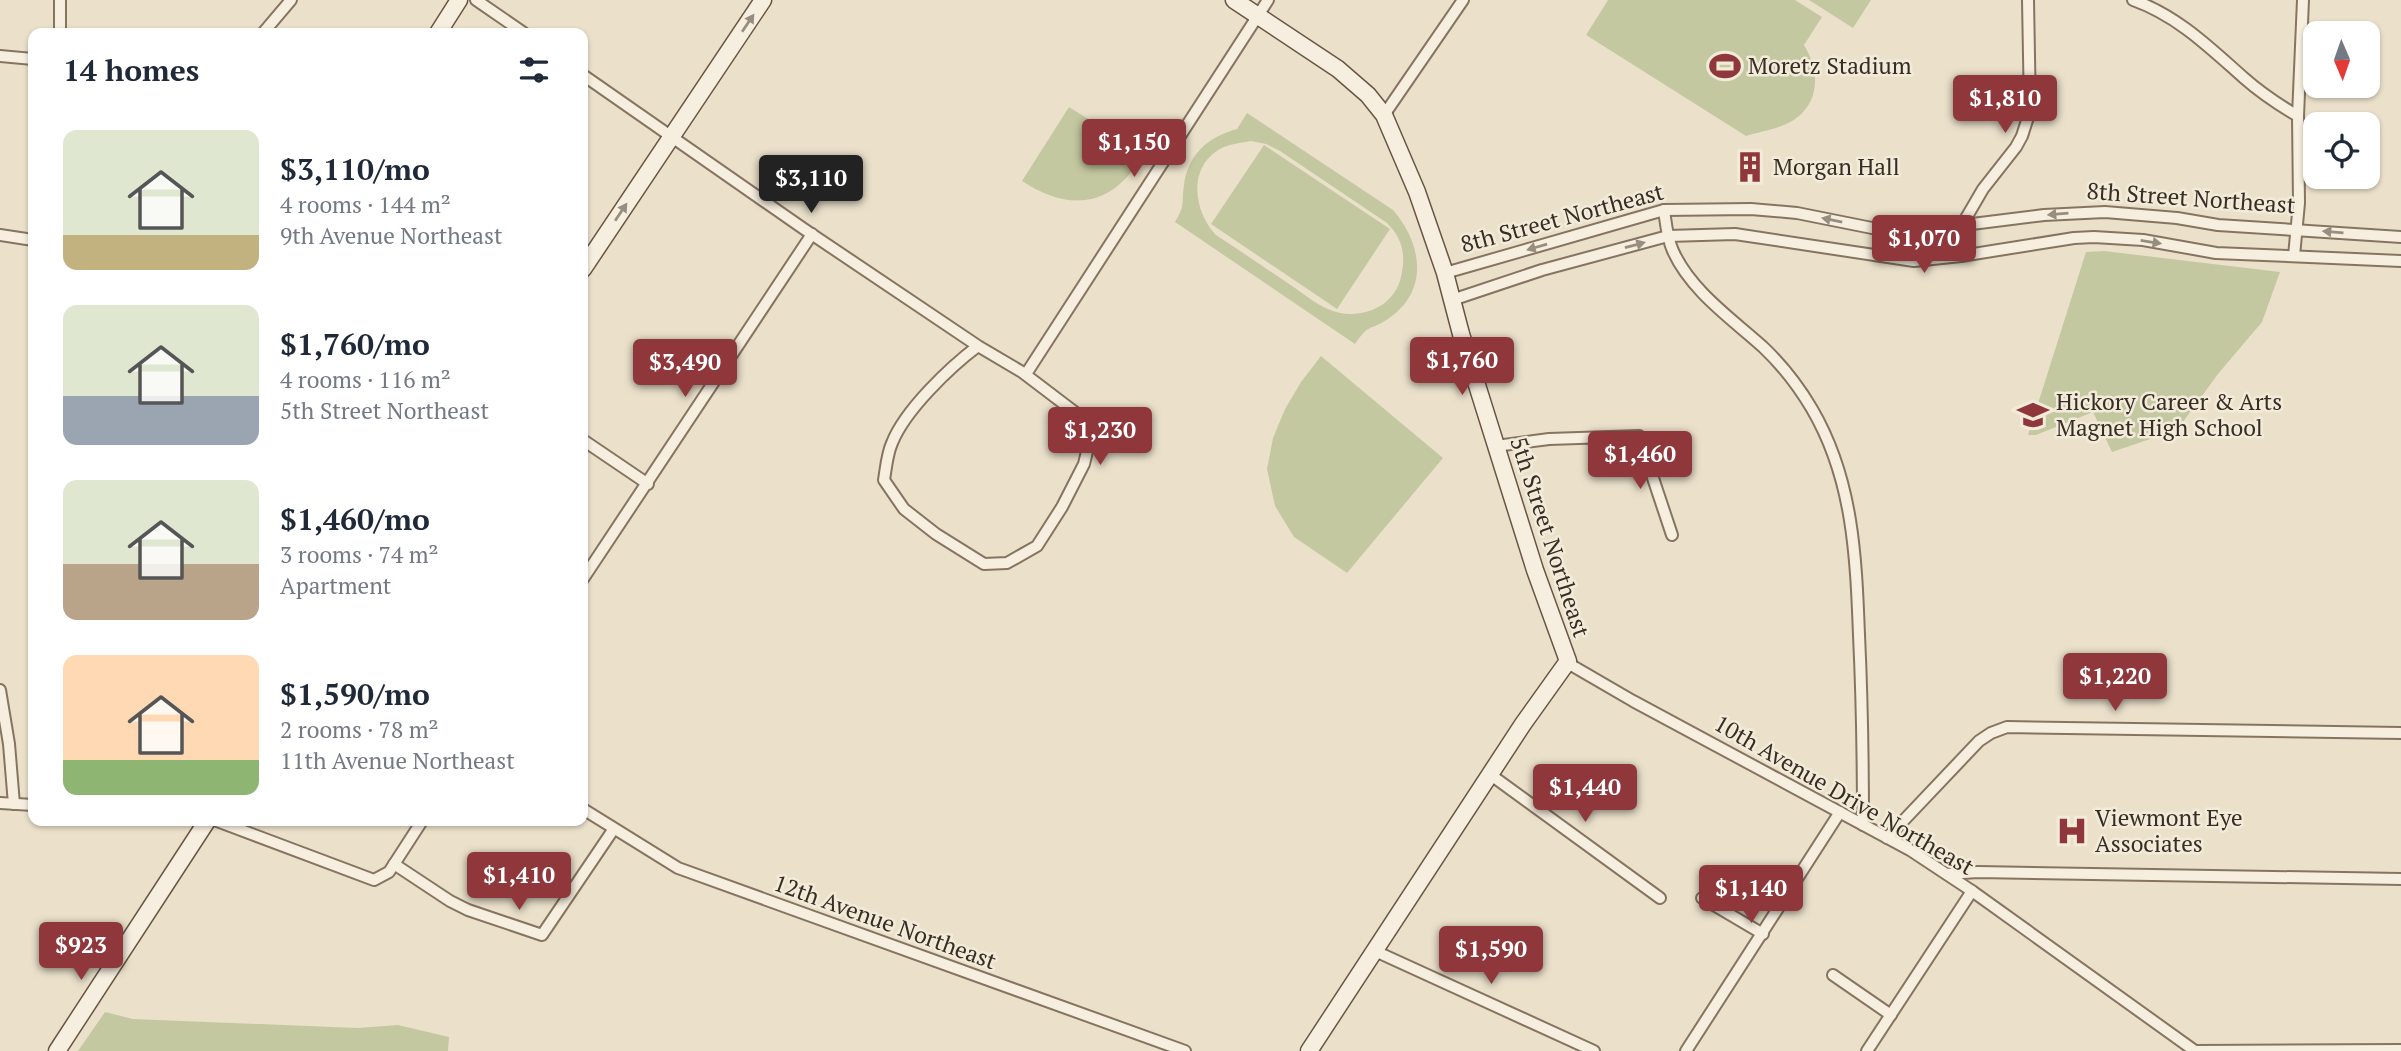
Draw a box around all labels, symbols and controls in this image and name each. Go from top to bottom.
one-way arrow [741,14,755,32]
north arrow [2303,21,2380,98]
map controls [2303,21,2380,189]
sports icon: Moretz Stadium [1708,49,1742,83]
text: 14 homes [63,50,199,90]
place label: Moretz Stadium [1748,50,1912,81]
icon: filters [515,51,553,89]
pin: $1,810 [1948,76,2062,135]
text: $1,810 [1969,82,2041,113]
button: locate [2303,112,2380,189]
pin: $1,150 [1077,120,1191,179]
text: $1,150 [1098,126,1170,157]
text: $3,110/mo [280,149,430,189]
building icon: Morgan Hall [1733,150,1767,184]
place label: Morgan Hall [1773,151,1900,182]
pin: $3,110 [754,156,868,215]
icon: home [119,158,203,242]
text: $3,110 [775,162,847,193]
street label: 8th Street Northeast [1457,175,1667,260]
street label: 8th Street Northeast [2086,175,2297,220]
text: 4 rooms · 144 m² [280,189,451,220]
one-way arrow [614,203,628,221]
one-way arrow [2046,209,2068,220]
one-way arrow [1821,215,1843,226]
pin: $1,070 [1867,216,1981,275]
text: 9th Avenue Northeast [280,220,502,251]
text: $1,070 [1888,222,1960,253]
one-way arrow [2322,226,2344,237]
one-way arrow [2140,237,2162,248]
one-way arrow [1625,240,1646,250]
one-way arrow [1527,242,1548,252]
text: $1,760/mo [280,324,430,364]
icon: home [119,333,203,417]
pin: $1,760 [1405,338,1519,397]
pin: $3,490 [628,340,742,399]
text: $1,760 [1426,344,1498,375]
text: $3,490 [649,346,721,377]
text: 4 rooms · 116 m² [280,364,451,395]
place label: Hickory Career & Arts Magnet High School [2056,386,2282,443]
text: 5th Street Northeast [280,395,489,426]
school or university icon: Hickory Career & Arts Magnet High School [2016,398,2050,432]
pin: $1,230 [1043,407,1157,467]
text: $1,230 [1064,414,1136,445]
pin: $1,460 [1583,432,1697,491]
street label: 5th Street Northeast [1503,433,1598,641]
text: $1,460 [1604,438,1676,469]
text: $1,460/mo [280,499,430,539]
icon: home [119,508,203,592]
text: 3 rooms · 74 m² [280,539,439,570]
text: Apartment [280,570,391,601]
pin: $1,220 [2058,654,2172,713]
text: $1,220 [2079,660,2151,691]
text: $1,590/mo [280,674,430,714]
icon: home [119,683,203,767]
street label: 10th Avenue Drive Northeast [1709,707,1980,882]
text: 2 rooms · 78 m² [280,714,439,745]
text: 11th Avenue Northeast [280,745,515,776]
pin: $1,440 [1528,764,1642,824]
text: $1,440 [1549,771,1621,802]
place label: Viewmont Eye Associates [2095,802,2242,859]
hospital icon: Viewmont Eye Associates [2055,814,2089,848]
pin: $1,410 [462,852,576,912]
text: $1,410 [483,859,555,890]
pin: $1,140 [1694,866,1808,925]
street label: 12th Avenue Northeast [770,867,1001,976]
text: $1,140 [1715,872,1787,903]
pin: $923 [40,922,122,982]
pin: $1,590 [1434,926,1548,986]
text: $923 [55,929,107,960]
text: $1,590 [1455,933,1527,964]

